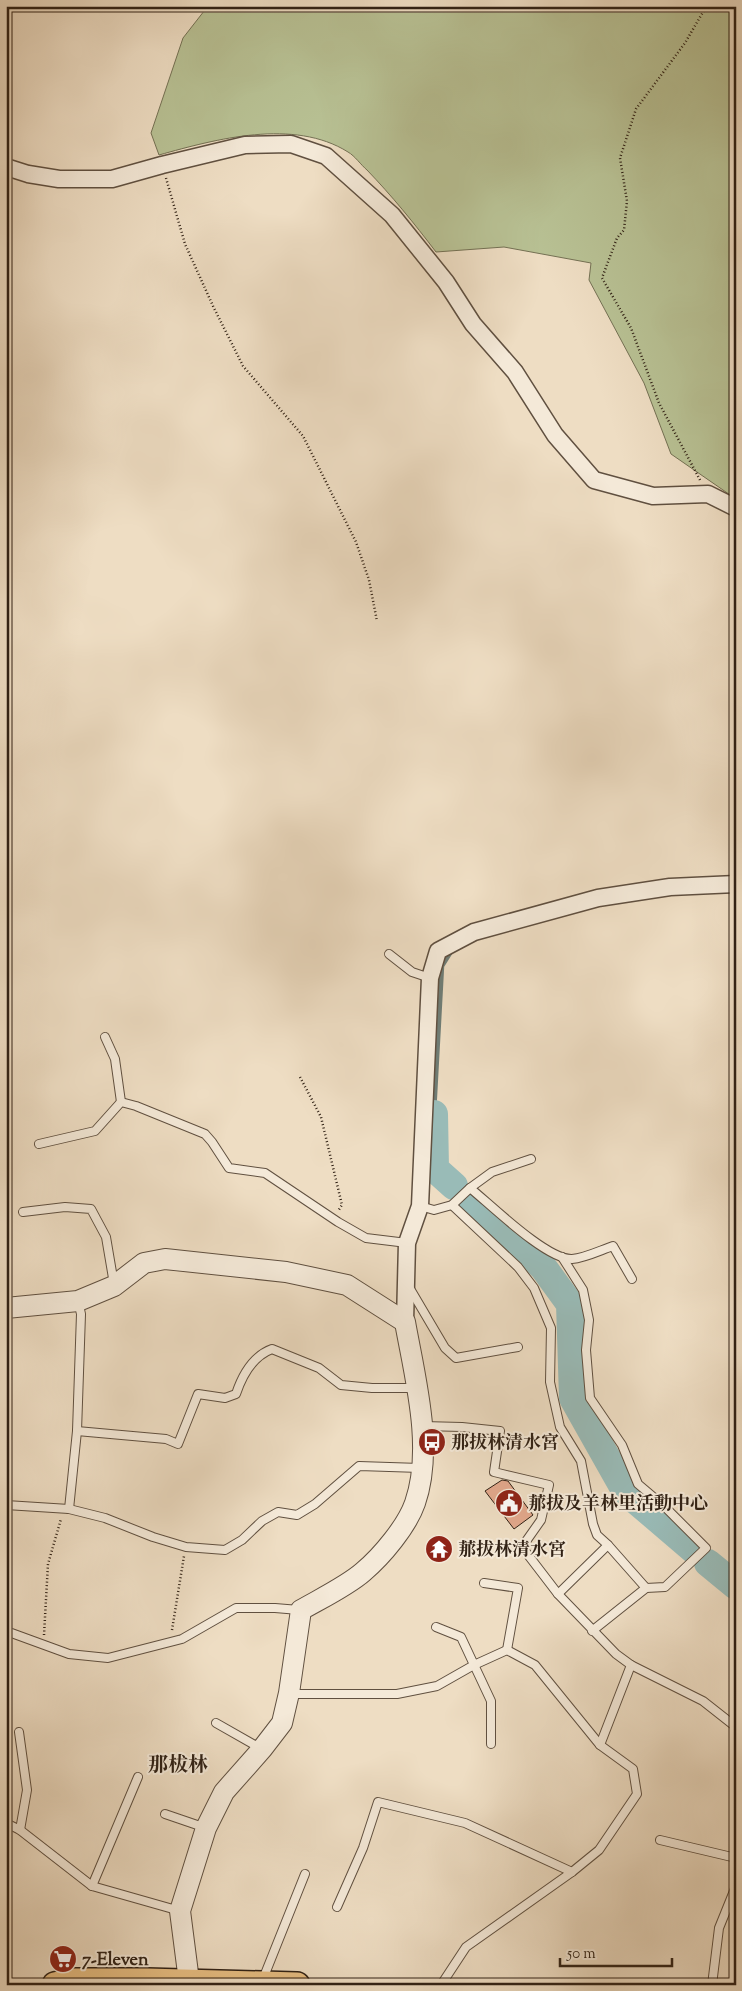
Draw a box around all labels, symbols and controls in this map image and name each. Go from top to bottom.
bus stop icon: 那拔林清水宮 [417,1427,447,1457]
place label: 那拔林清水宮 [451,1431,559,1457]
public building icon: 𦰡拔及羊林里活動中心 [494,1488,524,1518]
place label: 𦰡拔及羊林里活動中心 [528,1492,708,1518]
temple icon: 𦰡拔林清水宮 [424,1534,454,1564]
place label: 𦰡拔林清水宮 [458,1538,566,1564]
district label: 那柭林 [148,1752,208,1781]
scale bar [560,1936,672,1968]
supermarket icon: 7-Eleven [48,1944,78,1974]
text: 50 m [566,1944,596,1965]
place label: 7-Eleven [82,1948,149,1974]

